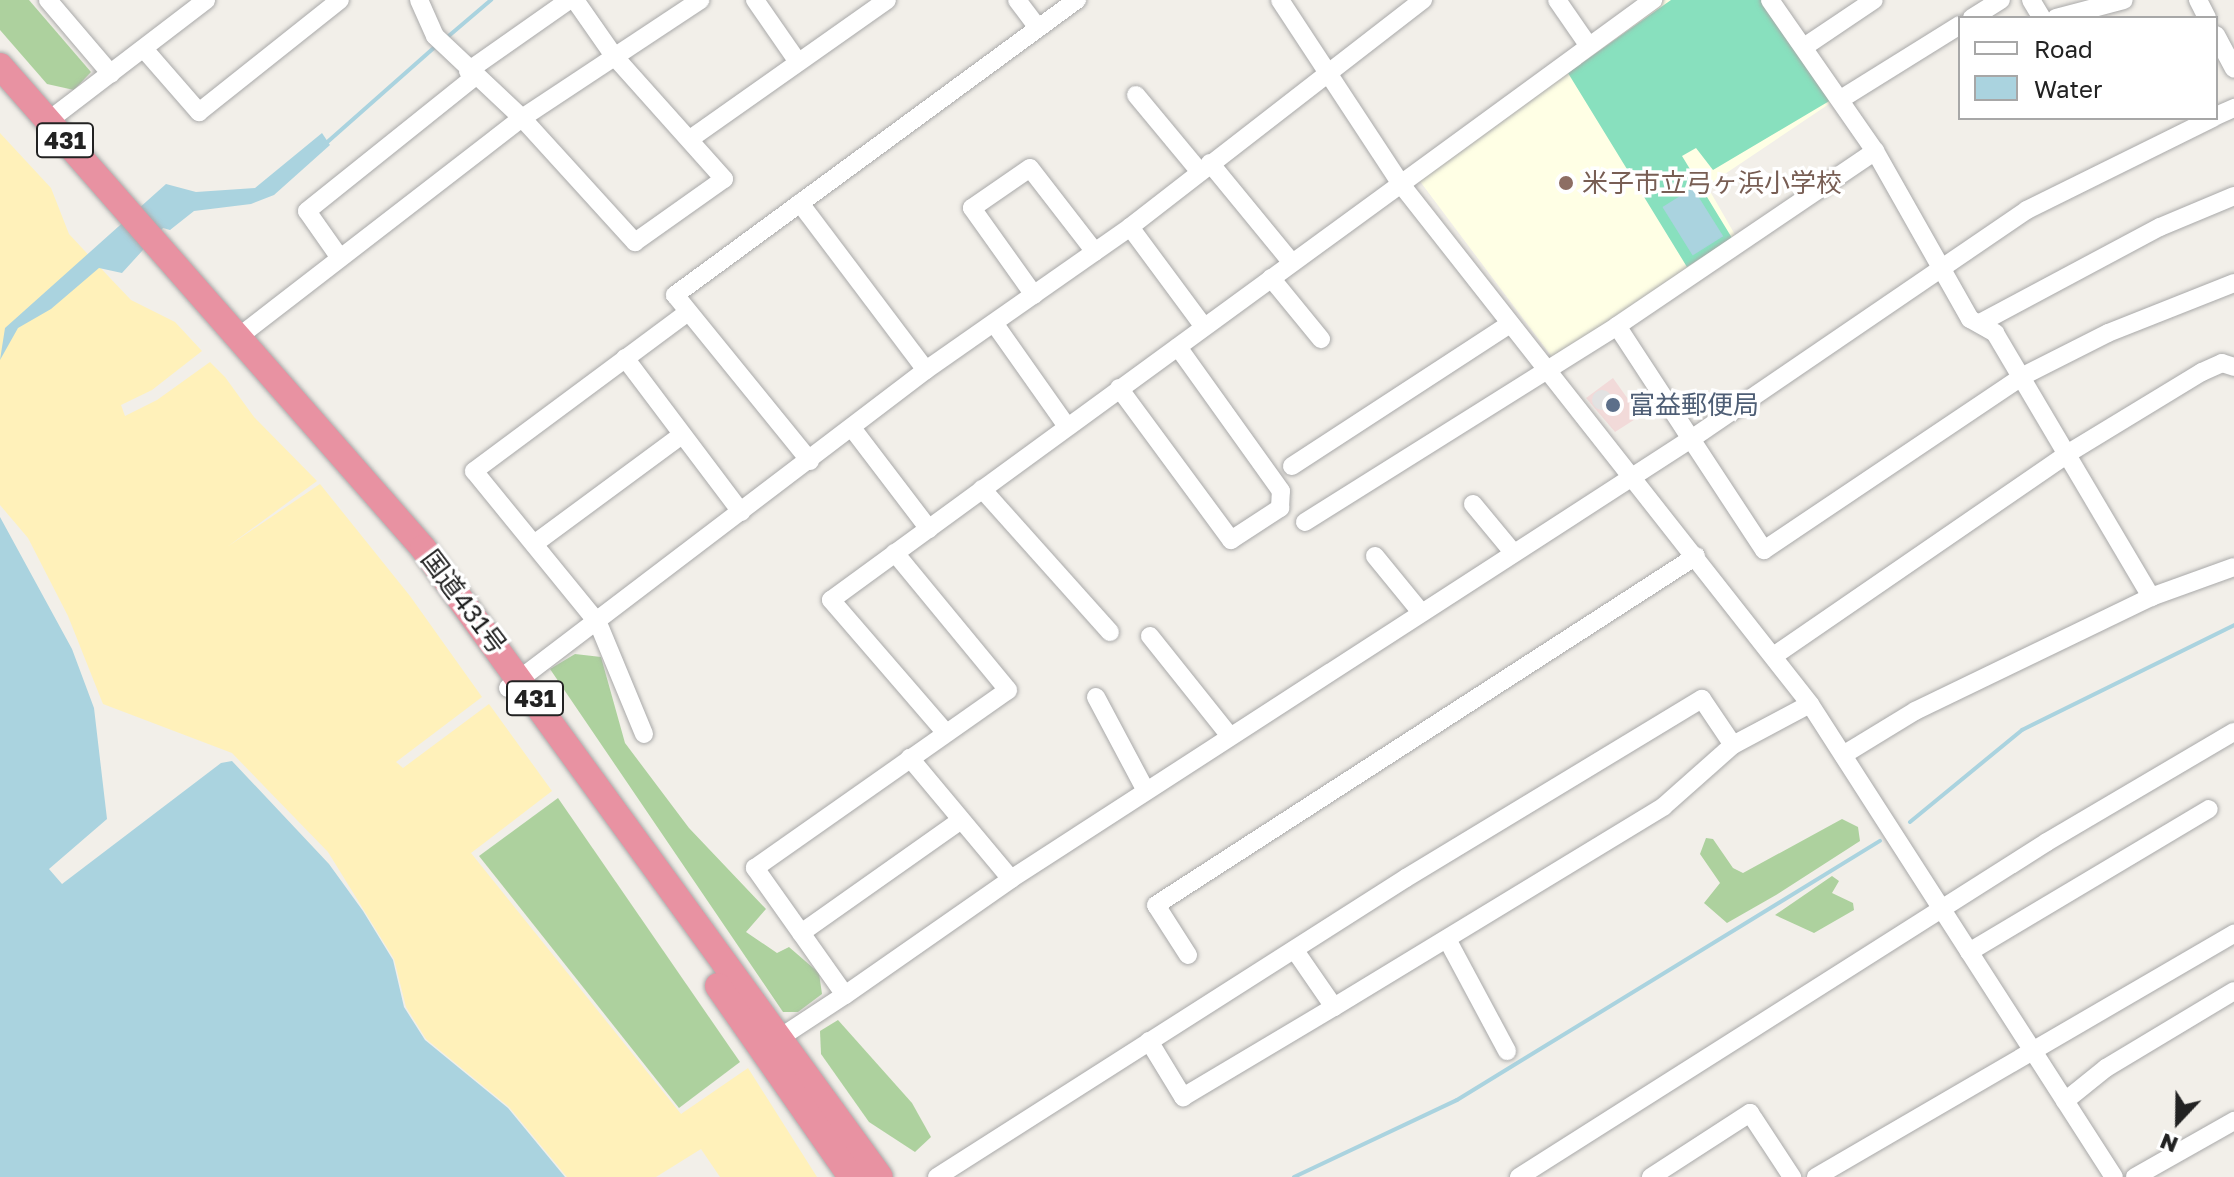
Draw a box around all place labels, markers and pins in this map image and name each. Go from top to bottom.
place label: 米子市立弓ヶ浜小学校 [1582,167,1842,199]
marker: 米子市立弓ヶ浜小学校 [1557,174,1575,192]
place label: 富益郵便局 [1629,389,1759,421]
marker: 富益郵便局 [1604,396,1622,414]

